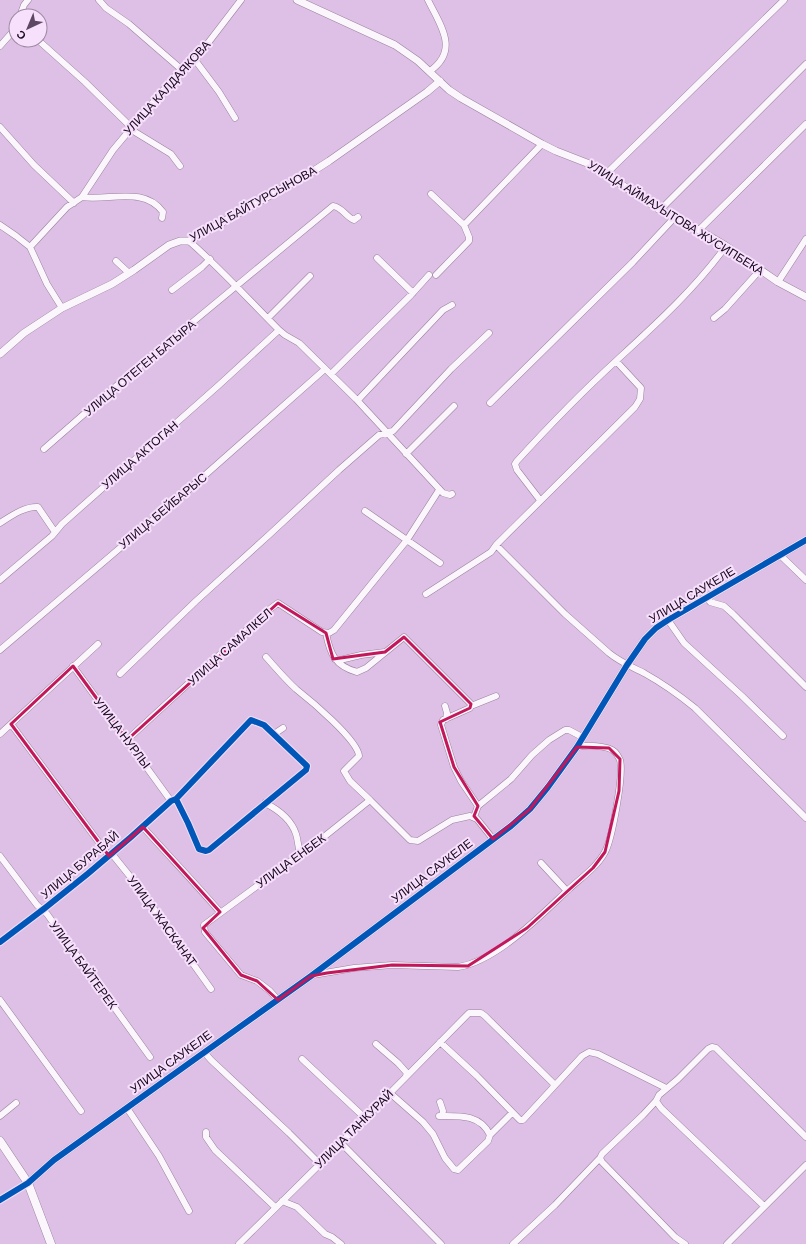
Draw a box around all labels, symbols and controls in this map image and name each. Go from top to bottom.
north arrow [8,8,48,48]
text: С [13,28,28,43]
street label: УЛИЦА КАЛДАЯКОВА [120,37,213,138]
street label: УЛИЦА АЙМАУЫТОВА ЖУСИПБЕКА [585,157,767,278]
street label: УЛИЦА БАЙТУРСЫНОВА [187,162,319,245]
street label: УЛИЦА ОТЕГЕН БАТЫРА [81,317,199,419]
street label: УЛИЦА АКТОГАН [98,417,181,492]
street label: УЛИЦА БЕЙБАРЫС [116,469,210,552]
street label: УЛИЦА САУКЕЛЕ [646,563,737,626]
street label: УЛИЦА САМАЛКЕЛ [184,605,275,688]
street label: УЛИЦА НУРЛЫ [91,694,154,771]
street label: УЛИЦА БУРАБАЙ [37,827,122,902]
street label: УЛИЦА ЕНБЕК [253,830,329,891]
street label: УЛИЦА САУКЕЛЕ [388,835,475,906]
street label: УЛИЦА ЖАСКАНАТ [124,872,201,970]
street label: УЛИЦА БАЙТЕРЕК [46,918,121,1012]
street label: УЛИЦА САУКЕЛЕ [127,1027,215,1096]
street label: УЛИЦА ТАНКУРАЙ [311,1086,396,1171]

